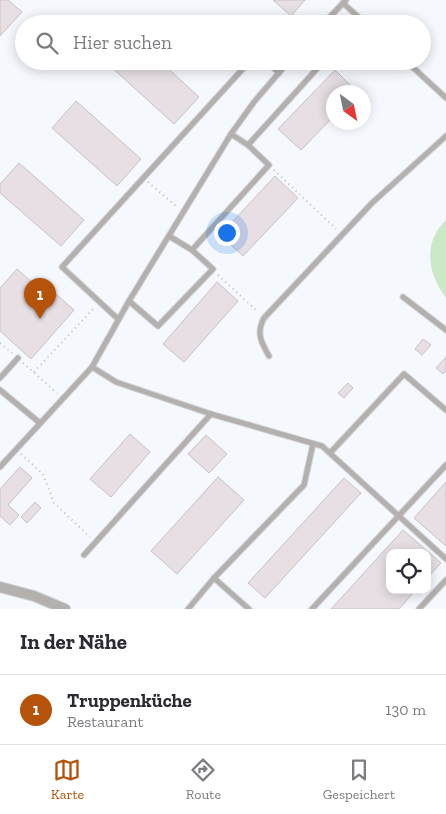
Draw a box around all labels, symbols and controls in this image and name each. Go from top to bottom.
search box [15,15,431,70]
icon: search [33,29,61,57]
text: Hier suchen [73,31,172,54]
north arrow [326,85,371,130]
your location [214,220,240,246]
pin: 1 [24,278,56,319]
map controls [386,549,431,594]
button: locate [386,549,431,594]
text: In der Nähe [20,629,127,654]
text: Truppenküche [67,689,192,712]
text: 1 [33,700,39,719]
text: 130 m [385,700,426,719]
text: Restaurant [67,712,143,731]
tab: Karte [51,756,84,803]
tab: Route [186,756,221,803]
tab: Gespeichert [323,756,395,803]

